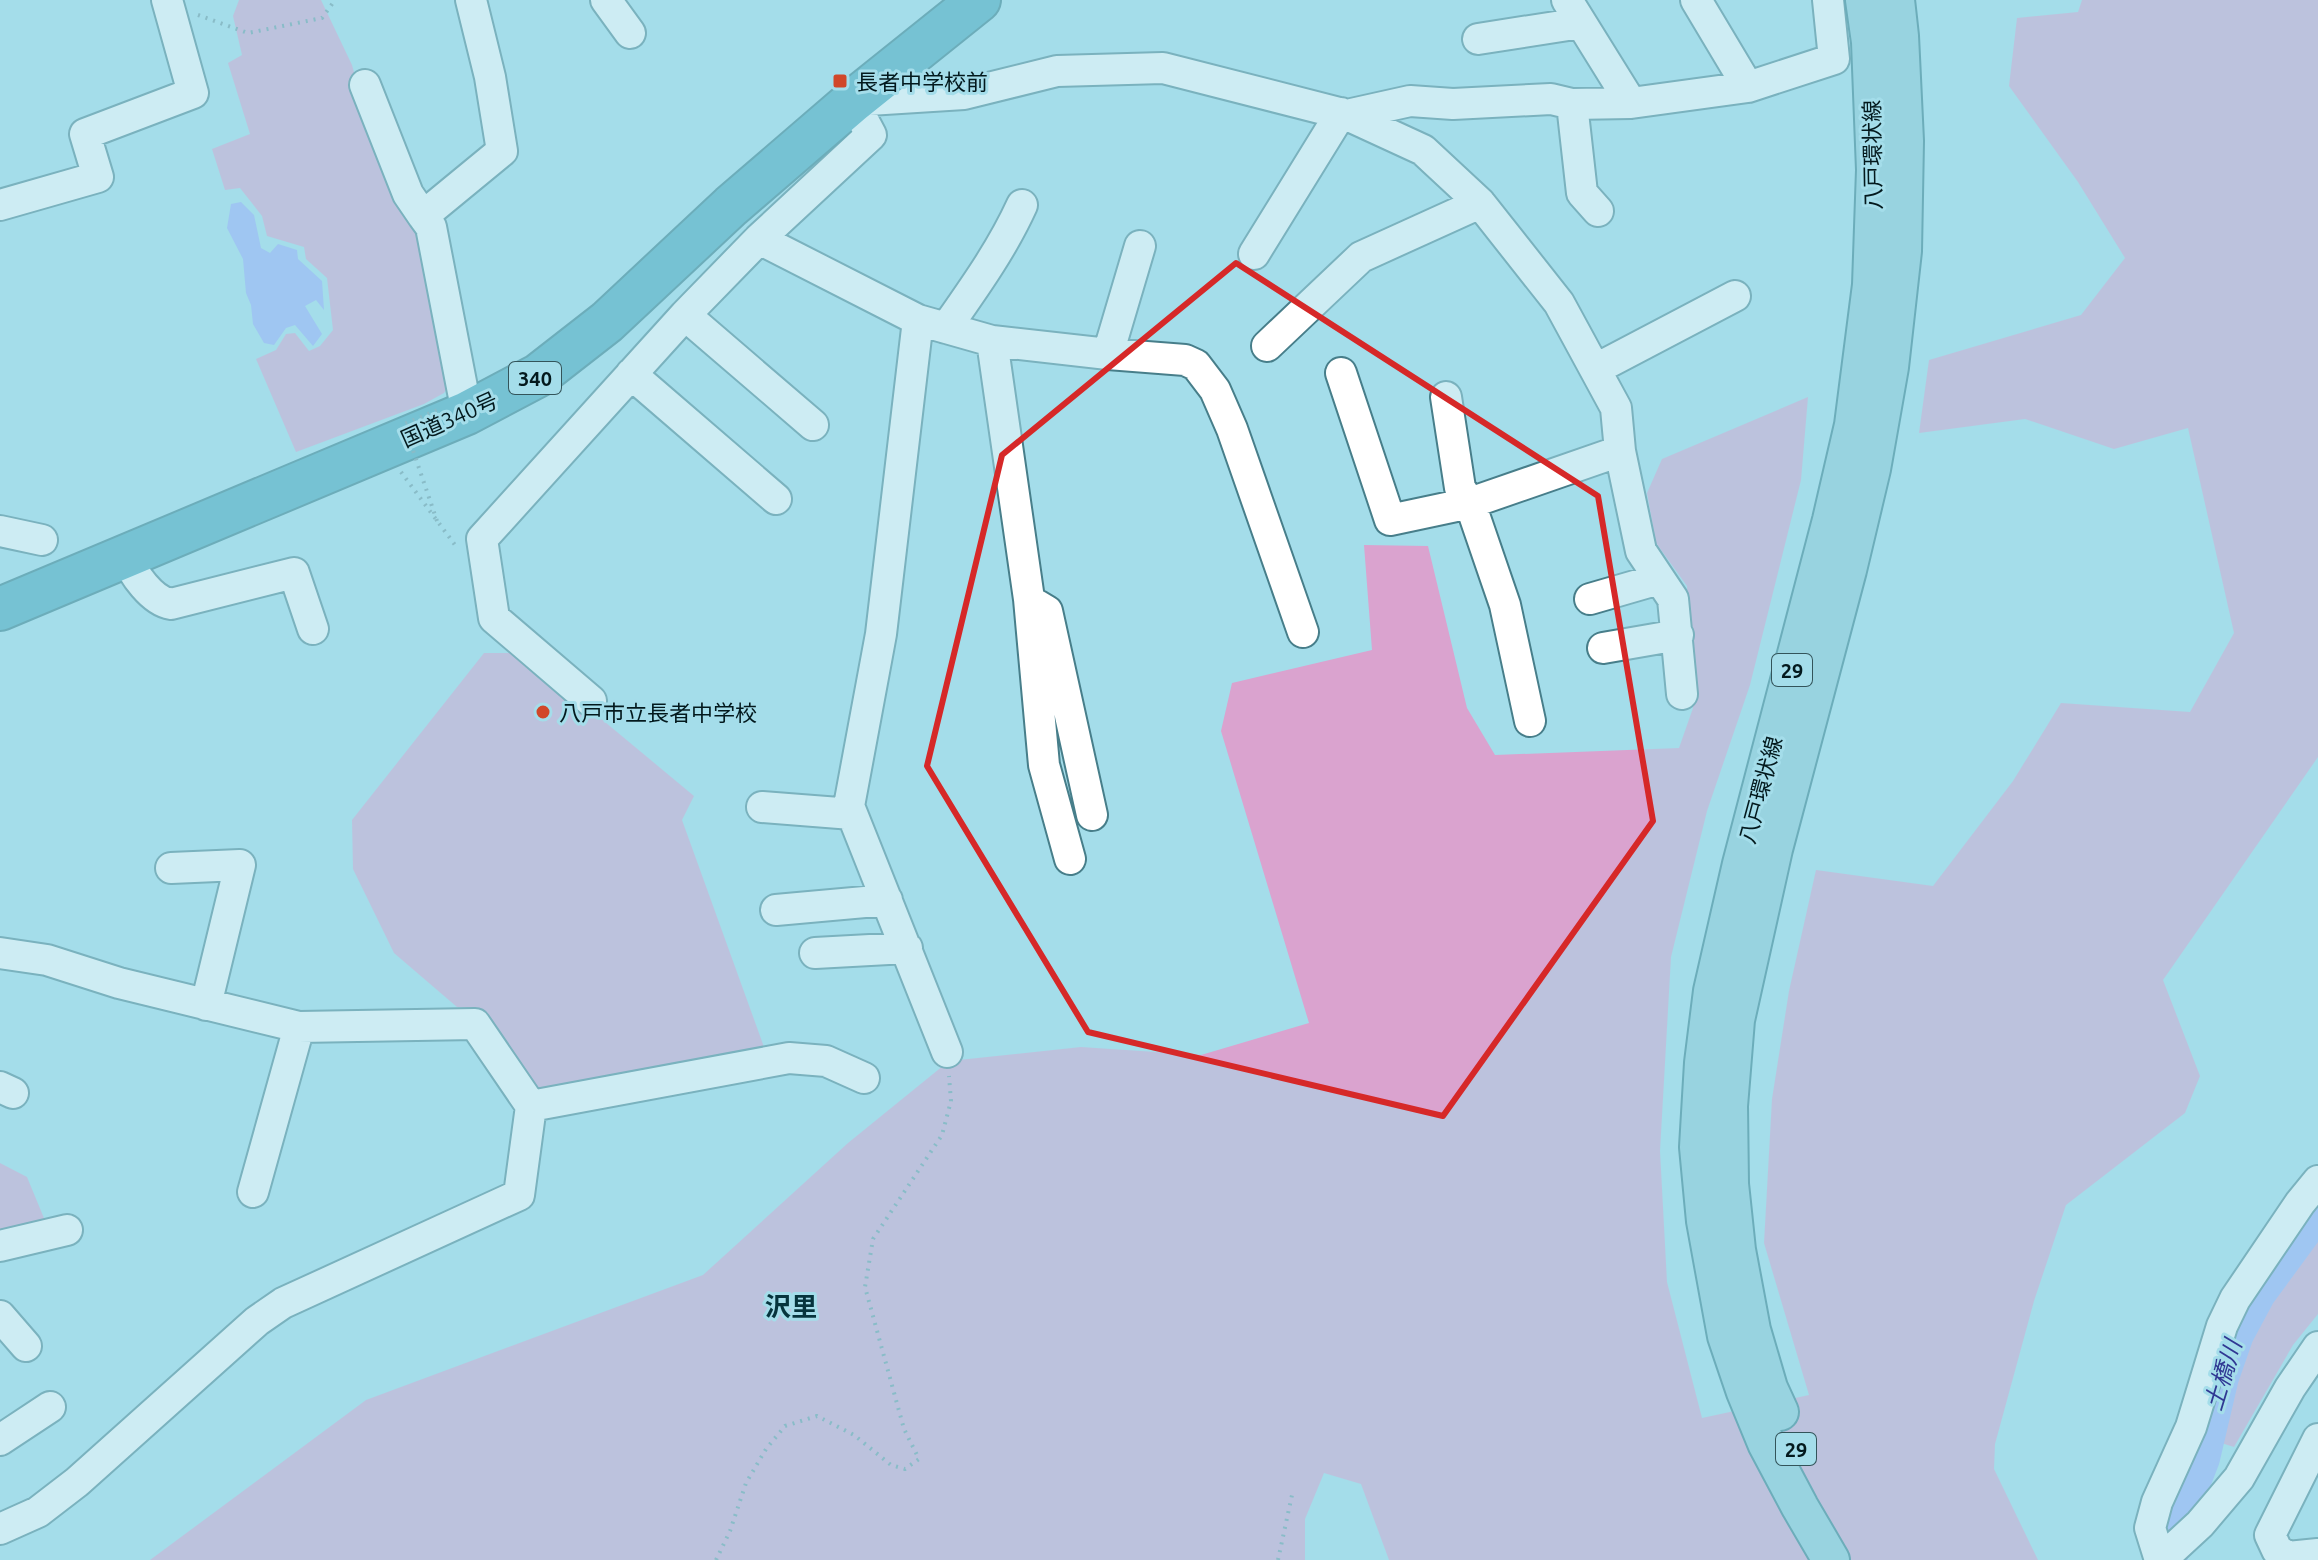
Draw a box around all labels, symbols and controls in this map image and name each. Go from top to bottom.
place label: 長者中学校前 [856,69,988,94]
marker: 長者中学校前 [831,72,849,90]
street label: 八戸環状線 [1859,100,1885,210]
road number: 340 [509,362,561,394]
street label: 国道340号 [397,387,501,451]
road number: 29 [1772,654,1812,686]
place label: 八戸市立長者中学校 [559,700,757,725]
marker: 八戸市立長者中学校 [534,703,552,721]
street label: 八戸環状線 [1734,734,1786,846]
district label: 沢里 [765,1292,817,1321]
water label: 土橋川 [2200,1334,2247,1413]
road number: 29 [1776,1433,1816,1465]

